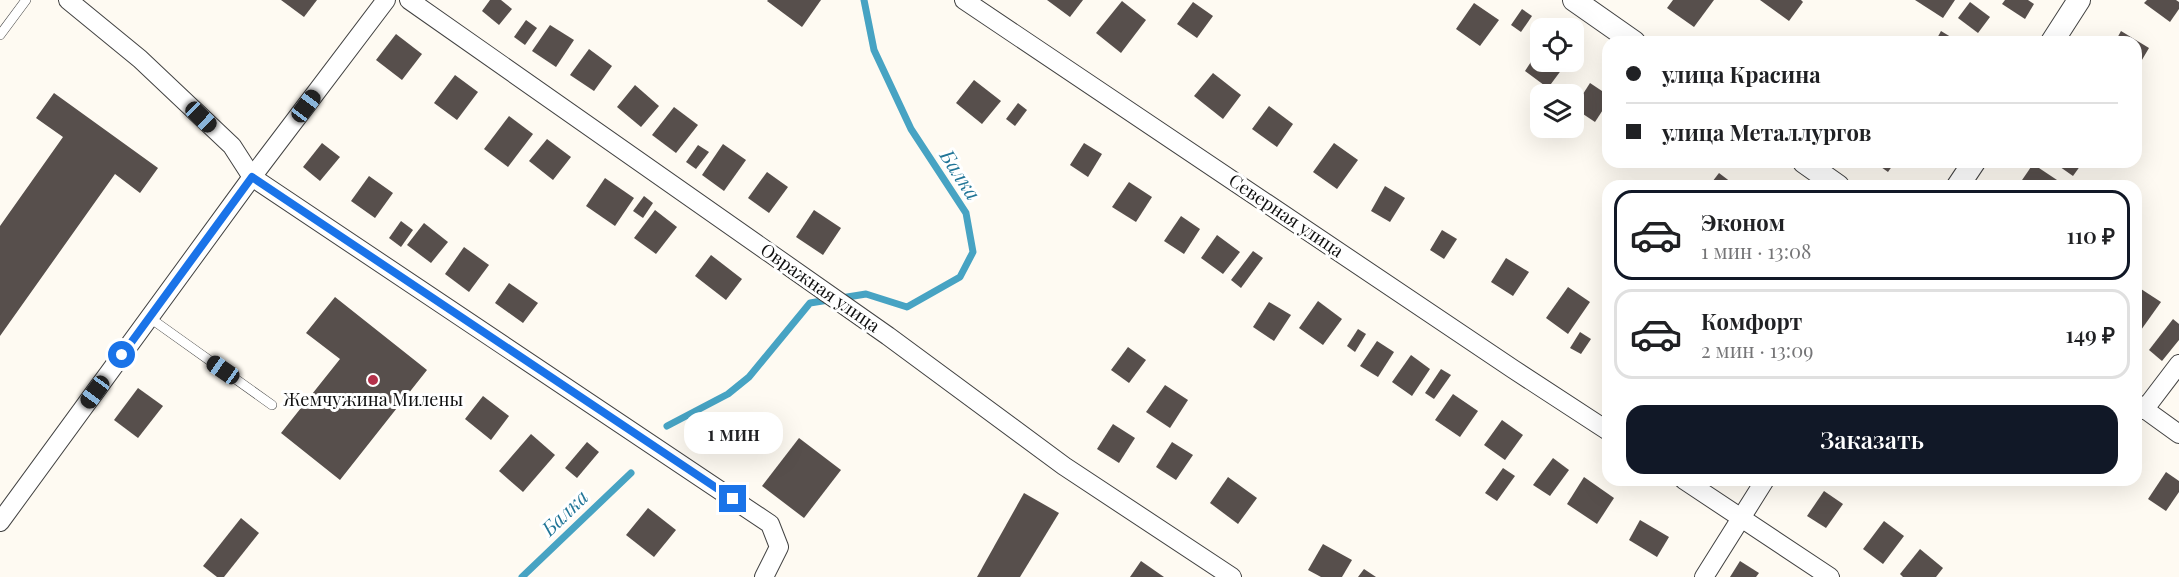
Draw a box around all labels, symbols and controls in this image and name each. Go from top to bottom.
map controls [1530,18,1584,138]
button: locate [1530,18,1584,72]
text: улица Красина [1662,59,1821,89]
button: layers [1530,84,1584,138]
car [288,86,324,126]
car [182,98,220,136]
text: улица Металлургов [1662,117,1871,147]
water label: Балка [934,143,988,205]
street label: Северная улица [1224,168,1349,262]
text: Эконом [1701,207,1785,237]
icon: car [1629,208,1683,262]
text: 110 ₽ [2066,220,2115,250]
street label: Овражная улица [756,237,885,337]
text: 1 мин · 13:08 [1701,237,1811,264]
text: Комфорт [1701,306,1802,336]
icon: car [1629,307,1683,361]
text: 149 ₽ [2065,319,2115,349]
text: 2 мин · 13:09 [1701,336,1813,363]
route start [108,341,135,368]
car [203,352,243,388]
car [77,372,113,412]
marker: Жемчужина Милены [366,373,380,387]
place label: Жемчужина Милены [283,387,463,411]
button: Заказать [1626,405,2118,474]
callout: 1 мин [684,412,783,454]
text: 1 мин [707,419,760,446]
water label: Балка [534,483,593,542]
route end [719,485,746,512]

